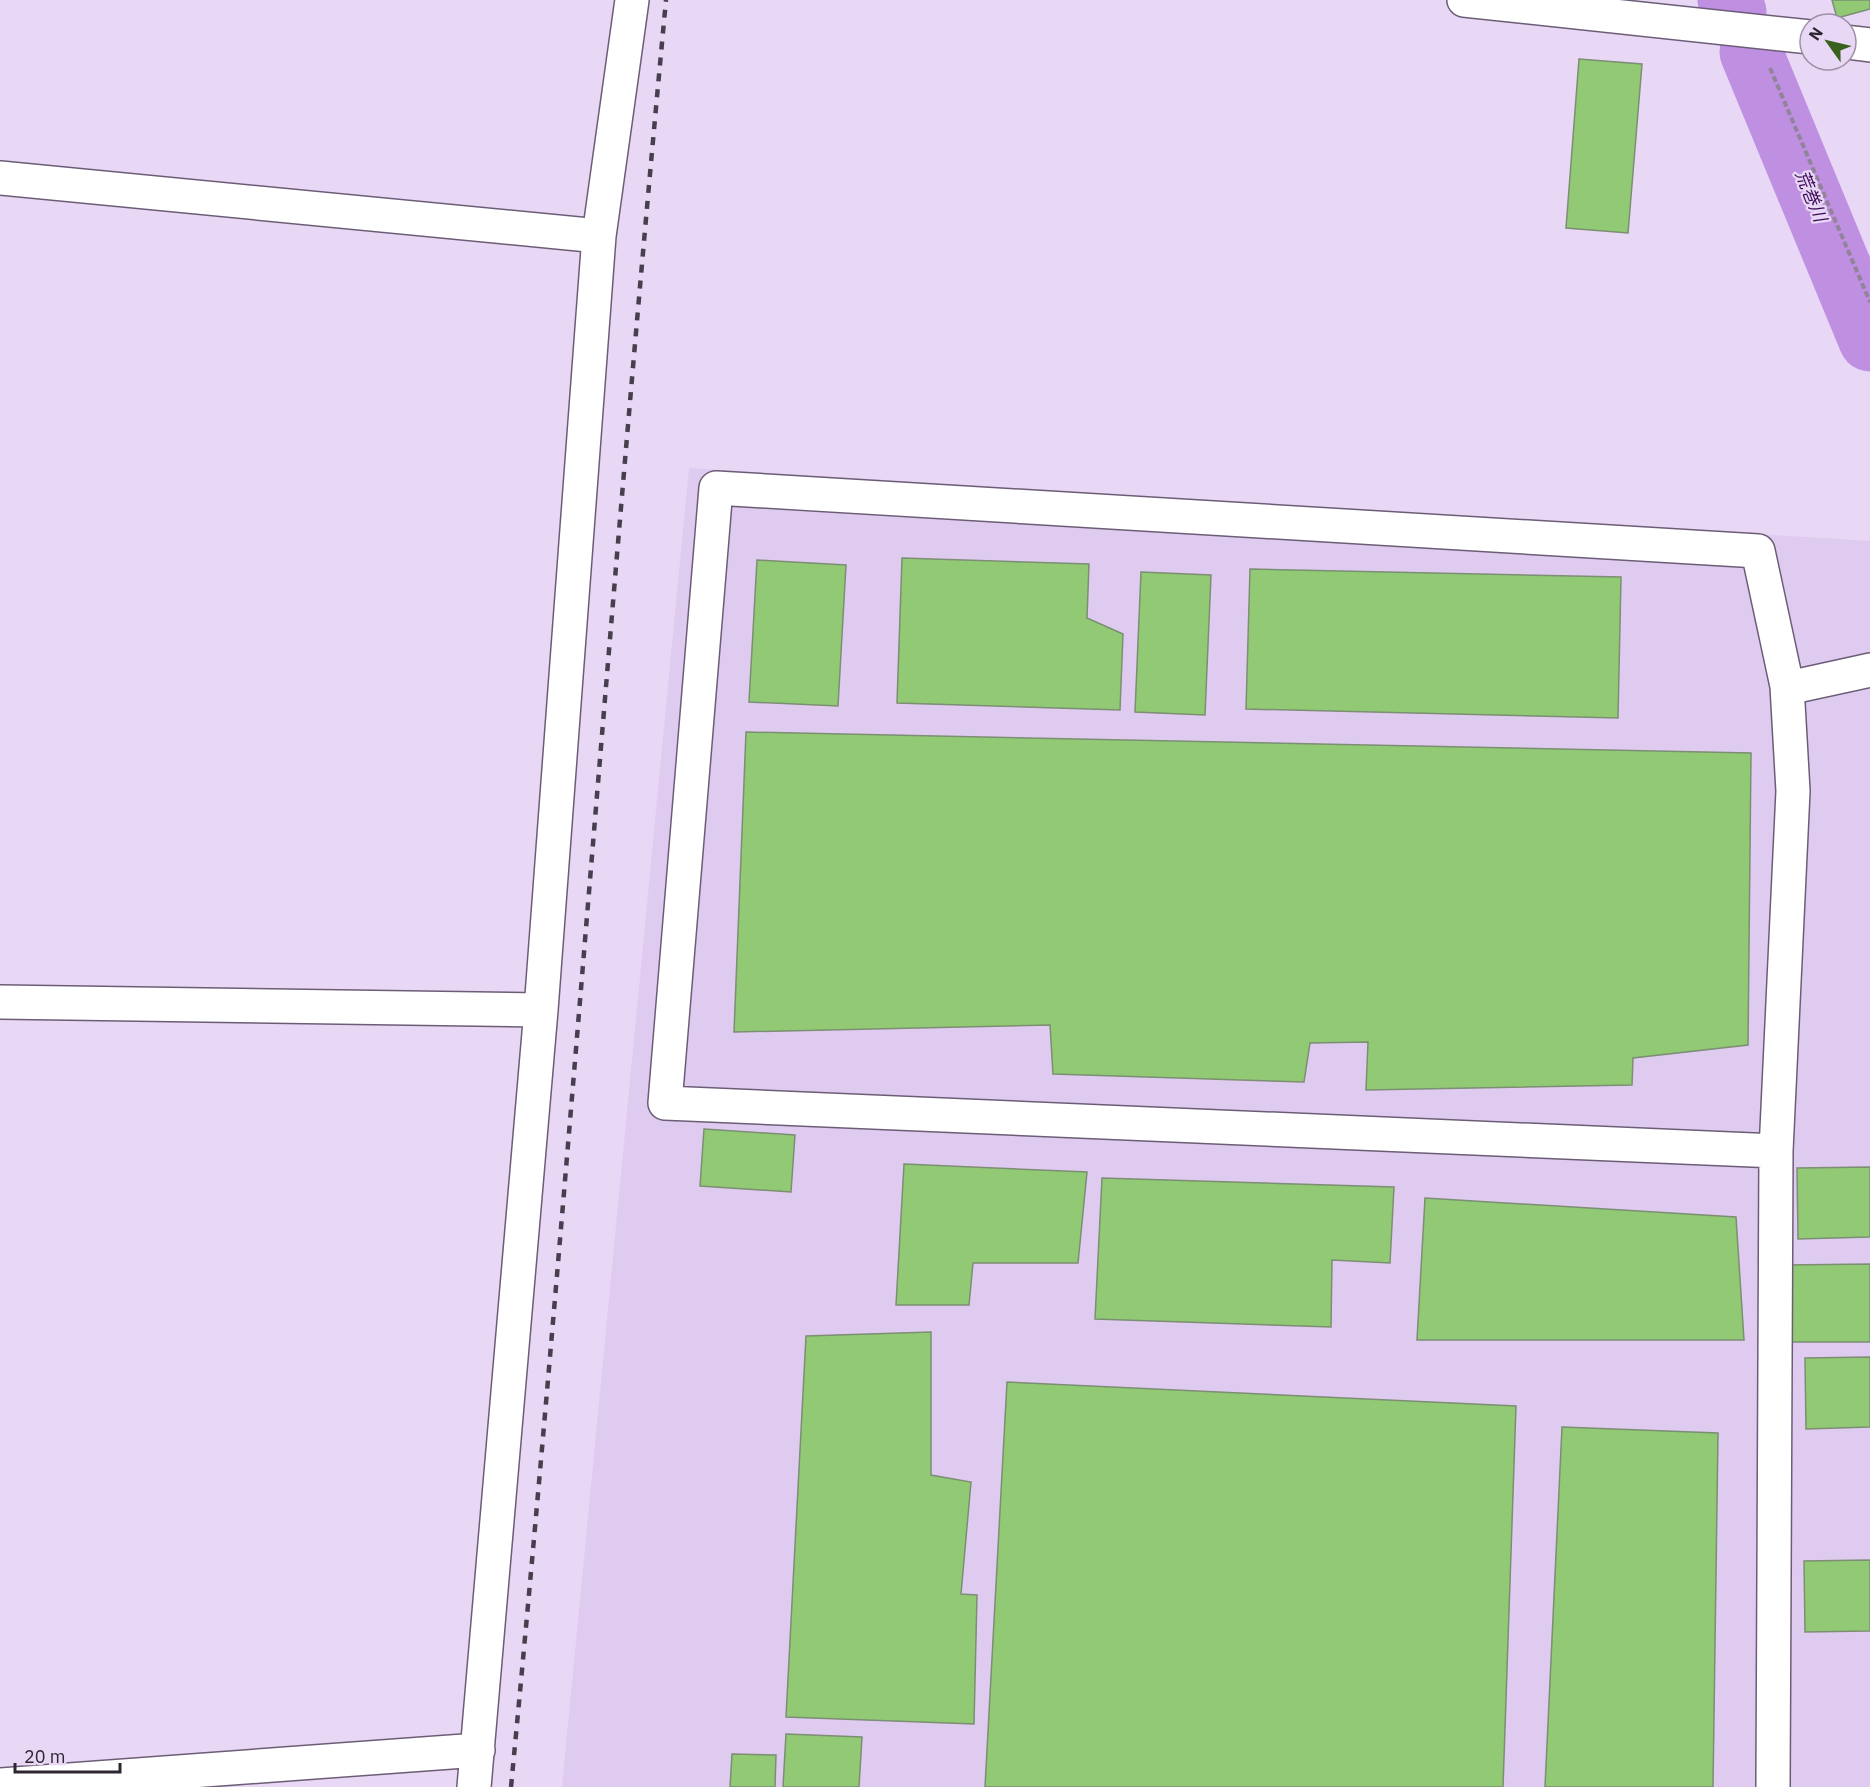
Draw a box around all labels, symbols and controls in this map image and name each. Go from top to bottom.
north arrow [1798,12,1858,72]
text: N [1804,23,1827,44]
water label: 荒巻川 [1791,166,1833,227]
scale bar [15,1736,120,1774]
text: 20 m [24,1745,66,1768]

